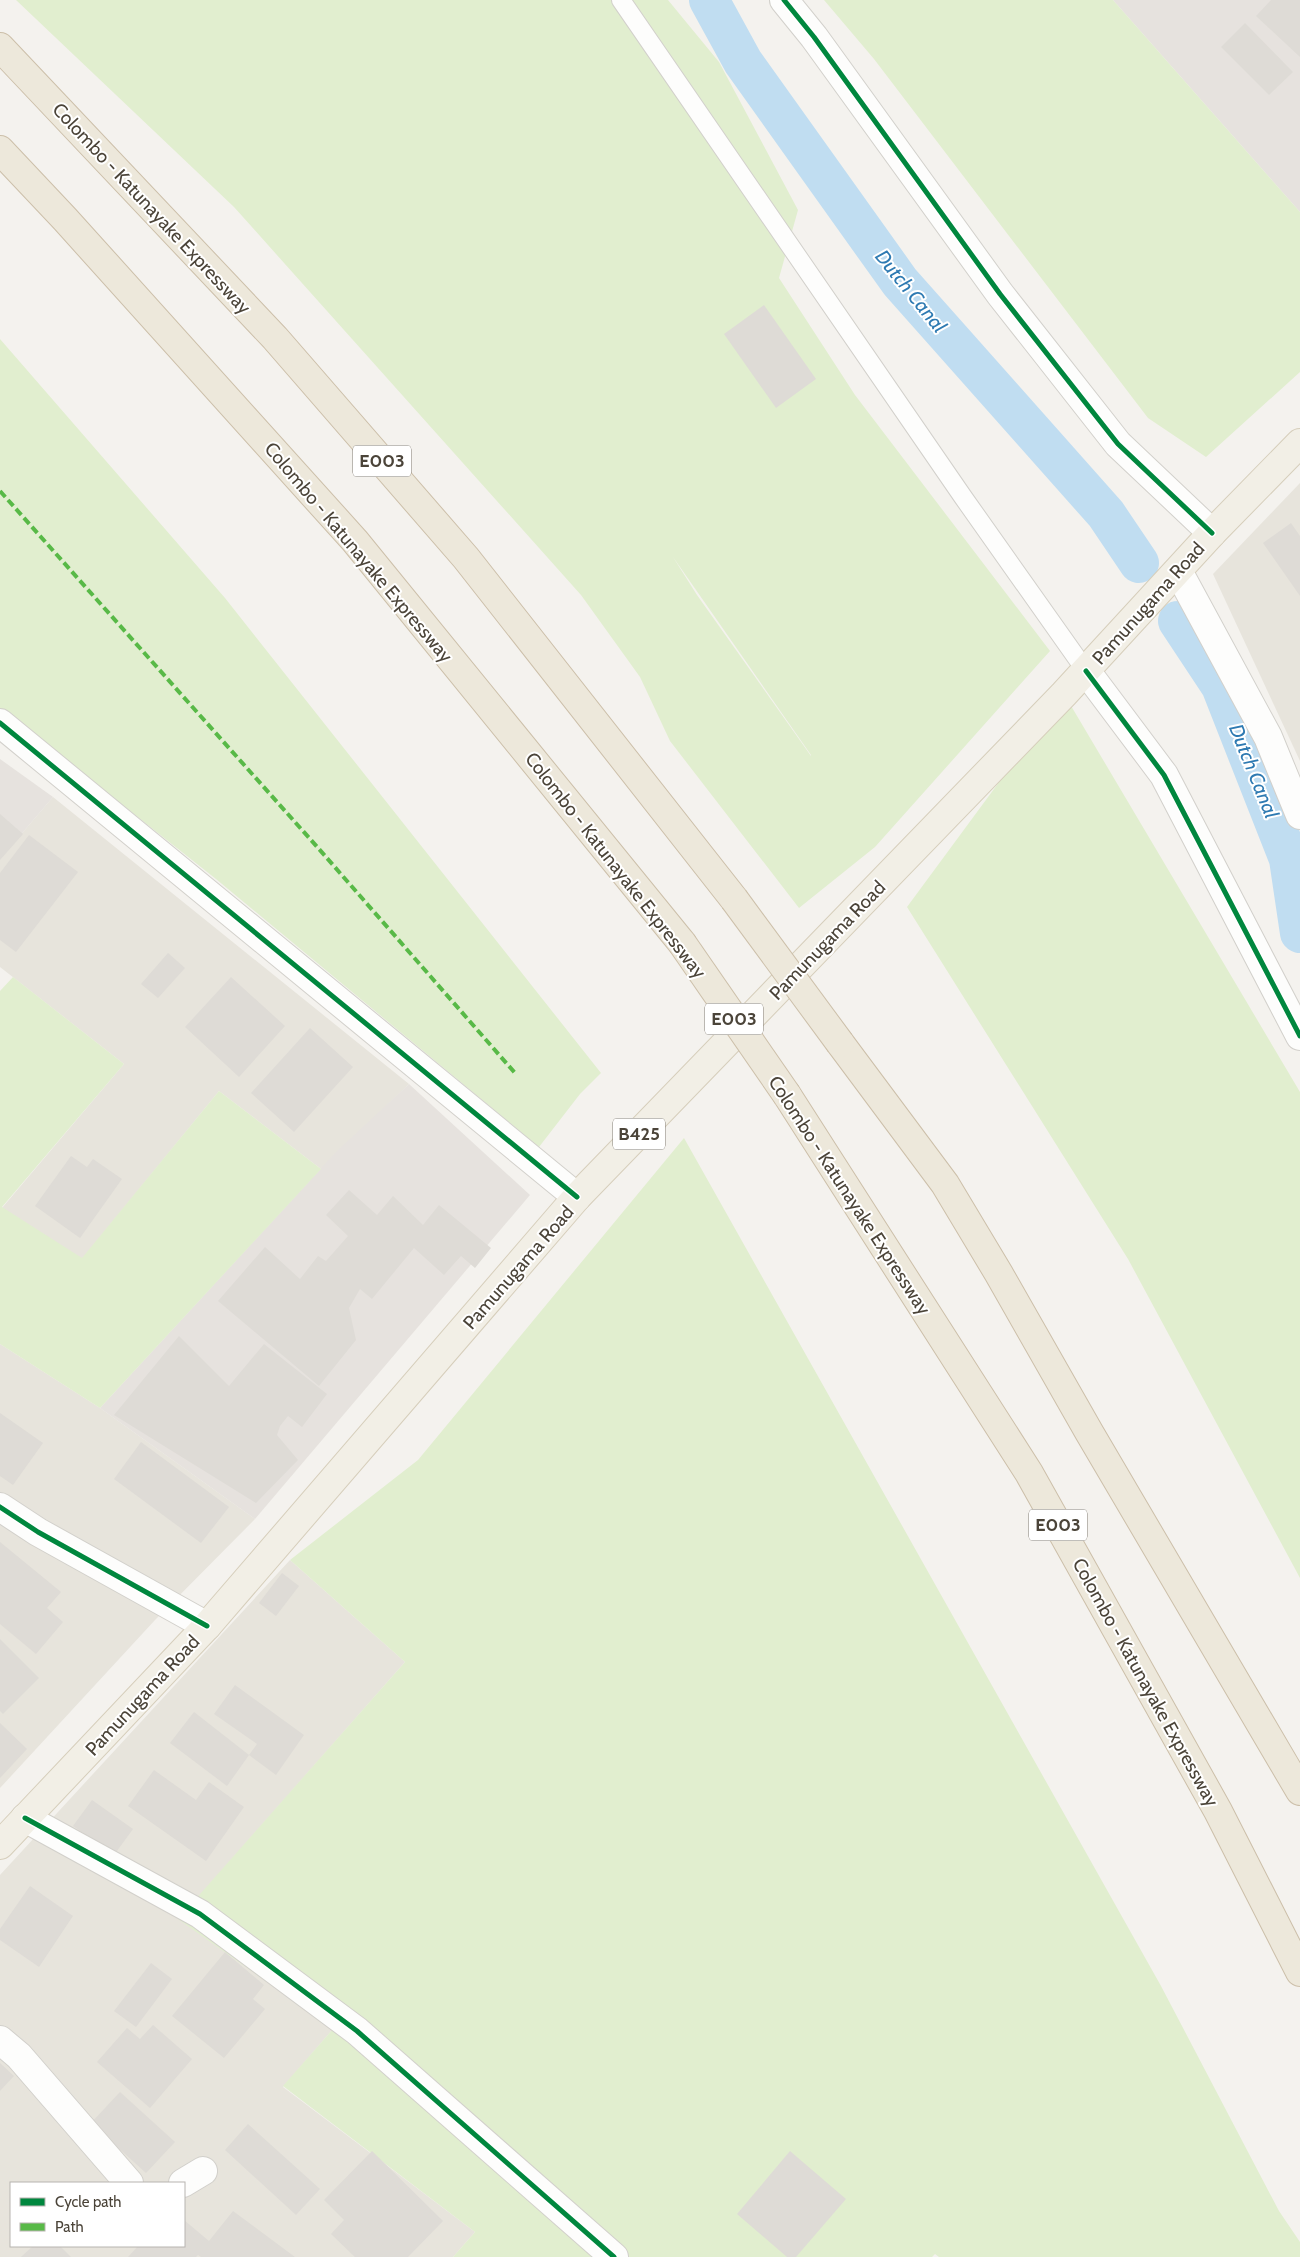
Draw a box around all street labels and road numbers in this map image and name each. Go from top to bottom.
street label: Colombo - Katunayake Expressway [48,98,256,319]
street label: Colombo - Katunayake Expressway [260,438,458,667]
road number: E003 [353,446,411,476]
street label: Pamunugama Road [1087,537,1209,669]
street label: Colombo - Katunayake Expressway [520,748,711,983]
street label: Pamunugama Road [765,876,890,1005]
road number: E003 [705,1004,763,1034]
street label: Colombo - Katunayake Expressway [764,1071,936,1319]
road number: B425 [613,1118,665,1150]
street label: Pamunugama Road [458,1201,578,1334]
road number: E003 [1029,1510,1087,1540]
street label: Colombo - Katunayake Expressway [1068,1554,1224,1811]
street label: Pamunugama Road [80,1630,204,1761]

